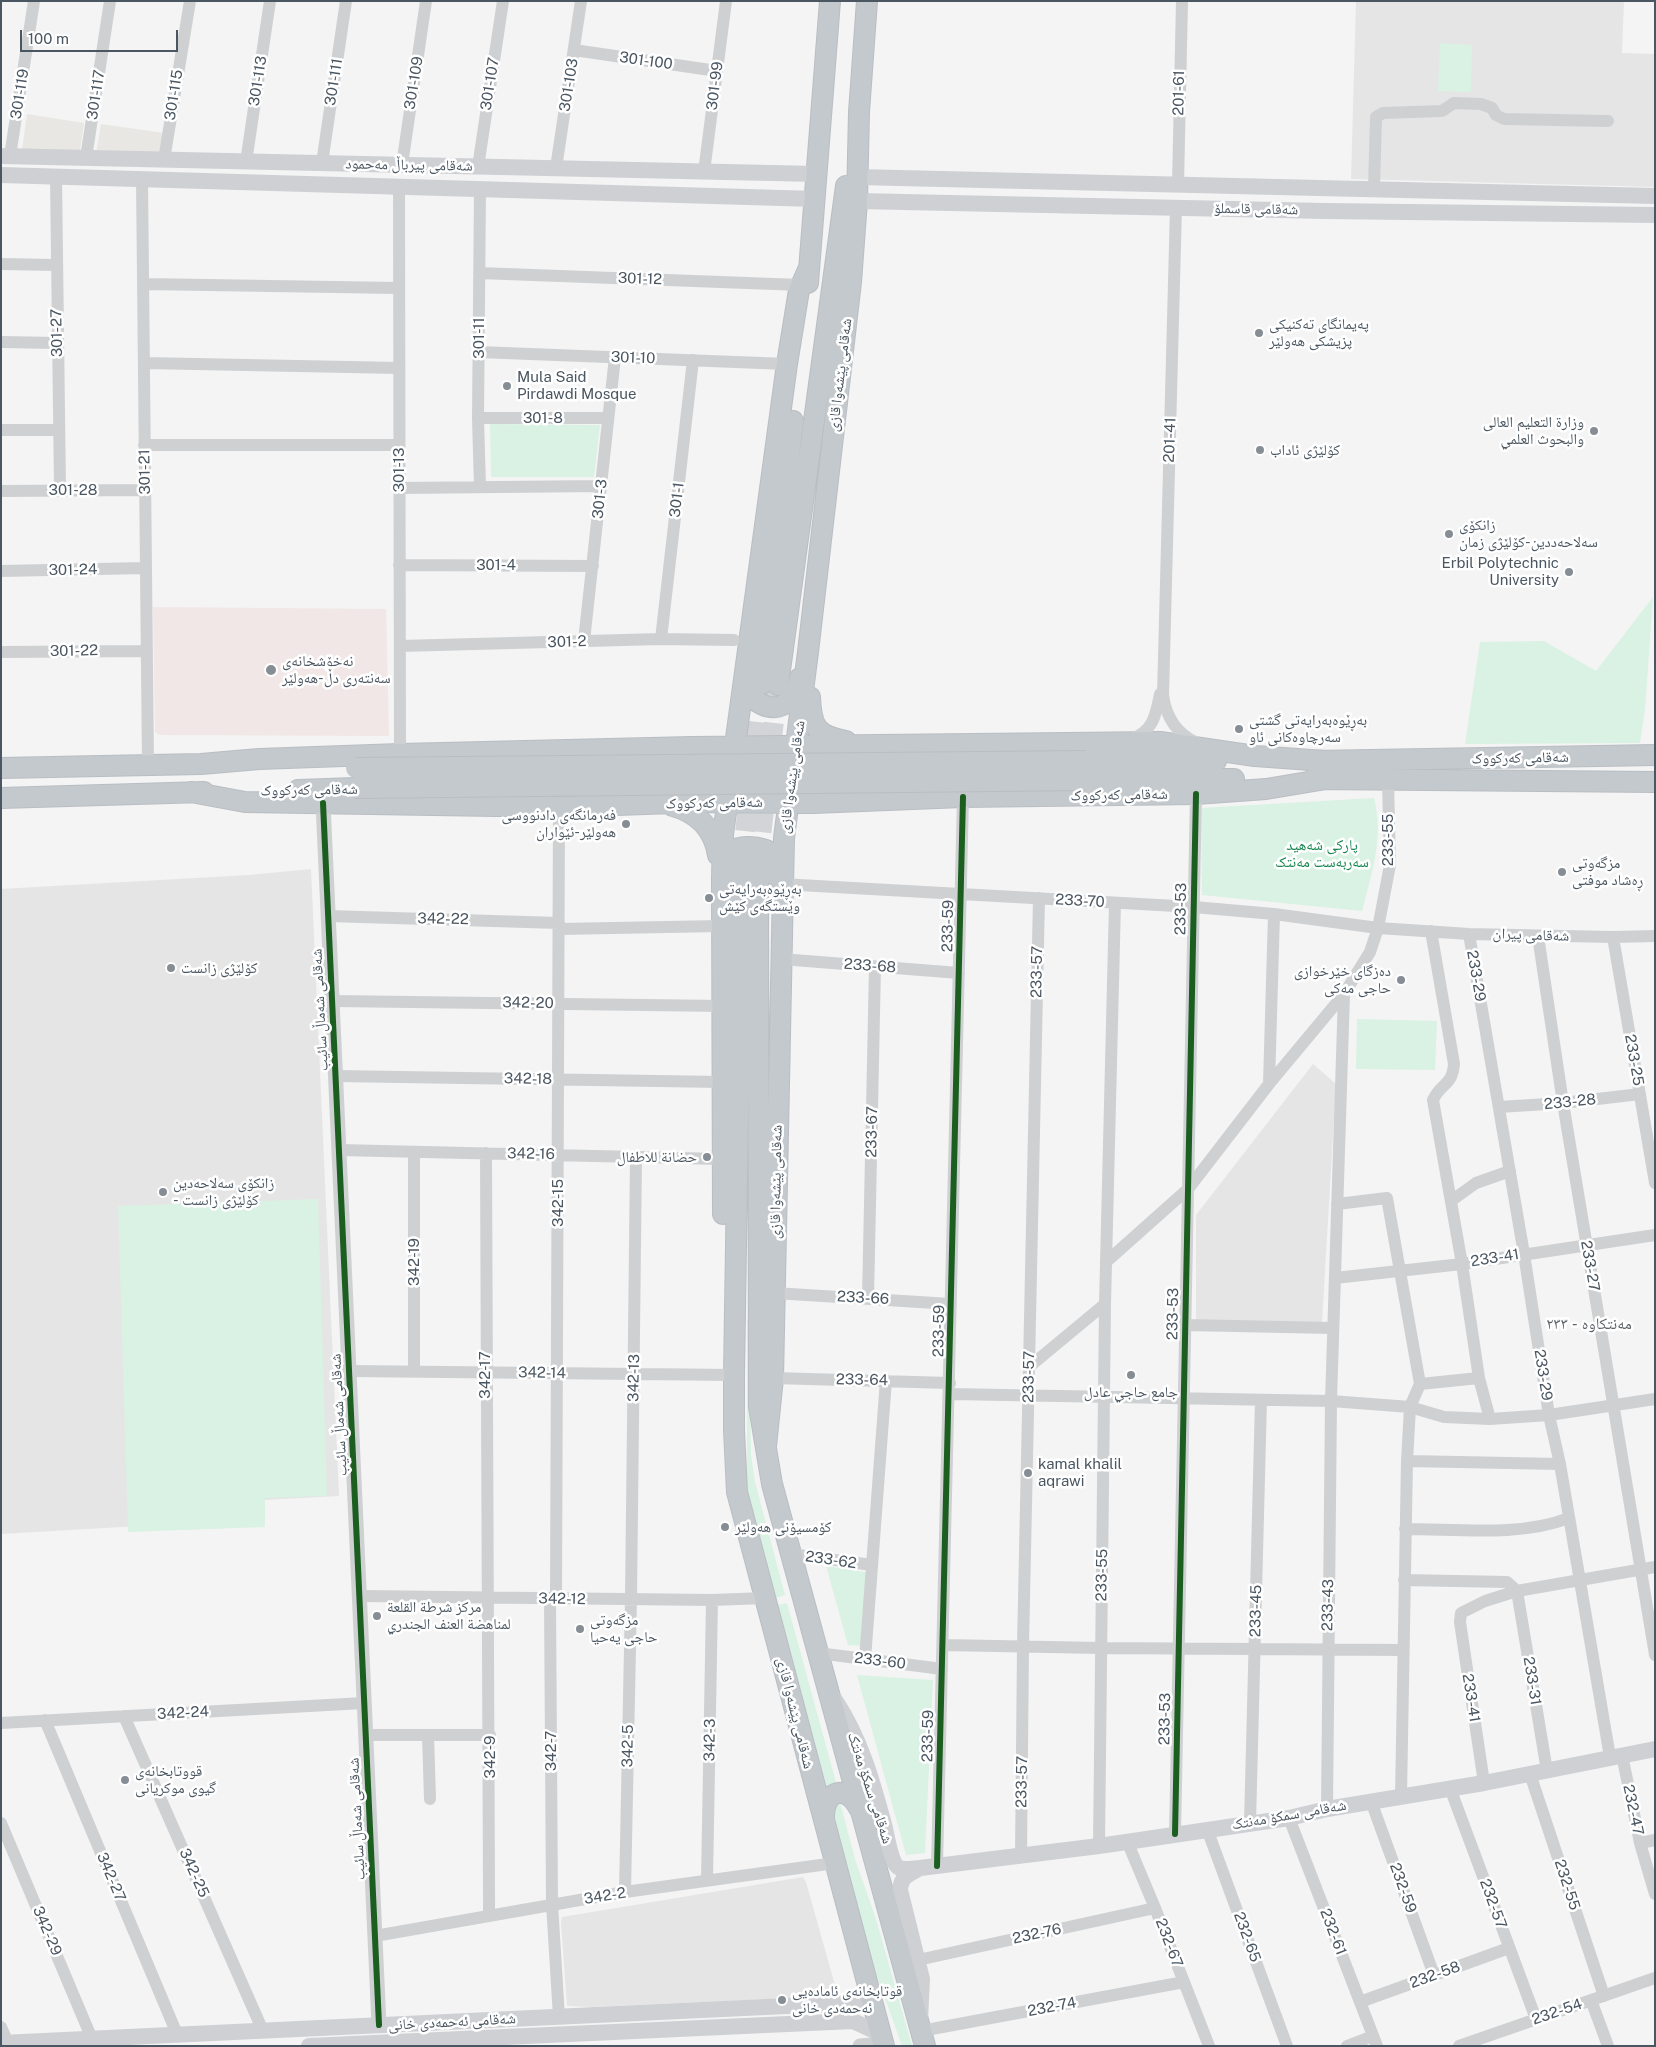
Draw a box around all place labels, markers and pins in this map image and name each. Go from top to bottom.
place label: پەیمانگای تەکنیکی پزیشکی هەولێر [1269,315,1369,350]
marker: پەیمانگای تەکنیکی پزیشکی هەولێر [1253,327,1265,339]
place label: Mula Said Pirdawdi Mosque [517,368,636,403]
marker: Mula Said Pirdawdi Mosque [501,380,513,392]
place label: وزارة التعليم العالى والبحوث العلمي [1483,413,1584,448]
marker: وزارة التعليم العالى والبحوث العلمي [1588,425,1600,437]
place label: کۆلێژی ئاداب [1270,441,1340,459]
marker: کۆلێژی ئاداب [1254,444,1266,456]
place label: زانکۆی سەلاحەددین-کۆلێژی زمان [1459,516,1598,551]
marker: زانکۆی سەلاحەددین-کۆلێژی زمان [1443,528,1455,540]
place label: Erbil Polytechnic University [1442,554,1559,589]
marker: Erbil Polytechnic University [1563,566,1575,578]
place label: نەخۆشخانەی سەنتەری دڵ-هەولێر [282,652,391,687]
marker: نەخۆشخانەی سەنتەری دڵ-هەولێر [264,663,278,677]
place label: بەڕێوەبەرایەتی گشتی سەرچاوەکانی ئاو [1249,711,1367,746]
marker: بەڕێوەبەرایەتی گشتی سەرچاوەکانی ئاو [1233,723,1245,735]
place label: فه‌رمانگه‌ی دادنووسی هه‌ولێر-ئێواران [501,806,616,841]
marker: فه‌رمانگه‌ی دادنووسی هه‌ولێر-ئێواران [620,818,632,830]
place label: مزگەوتی ڕەشاد موفتی [1572,854,1643,889]
marker: مزگەوتی ڕەشاد موفتی [1556,866,1568,878]
place label: بەڕێوەبەرایەتی وێستگەی کێش [719,880,802,915]
marker: بەڕێوەبەرایەتی وێستگەی کێش [703,892,715,904]
place label: کۆلێژی زانست [181,959,257,977]
marker: کۆلێژی زانست [165,962,177,974]
place label: دەزگای خێرخوازی حاجی مەکی [1294,962,1391,997]
marker: دەزگای خێرخوازی حاجی مەکی [1395,974,1407,986]
place label: حضانة للاطفال [617,1148,697,1166]
marker: حضانة للاطفال [701,1151,713,1163]
place label: زانکۆی سەلاحەدین - کۆلێژی زانست [173,1174,274,1209]
marker: زانکۆی سەلاحەدین - کۆلێژی زانست [157,1186,169,1198]
marker: جامع حاجي عادل [1125,1369,1137,1381]
place label: جامع حاجي عادل [1084,1383,1178,1401]
place label: kamal khalil aqrawi [1038,1455,1122,1490]
marker: kamal khalil aqrawi [1022,1467,1034,1479]
place label: کۆمسیۆنی هەولێر [735,1518,832,1536]
marker: کۆمسیۆنی هەولێر [719,1521,731,1533]
place label: مركز شرطة القلعة لمناهضة العنف الجندري [387,1598,511,1633]
marker: مركز شرطة القلعة لمناهضة العنف الجندري [371,1610,383,1622]
place label: مزگەوتی حاجی یەحیا [590,1611,657,1646]
marker: مزگەوتی حاجی یەحیا [574,1623,586,1635]
place label: قووتابخانەی گيوی موكريانی [135,1762,216,1797]
marker: قووتابخانەی گيوی موكريانی [119,1774,131,1786]
place label: قوتابخانەی ئامادەیی ئەحمەدی خانی [792,1982,902,2017]
marker: قوتابخانەی ئامادەیی ئەحمەدی خانی [776,1994,788,2006]

